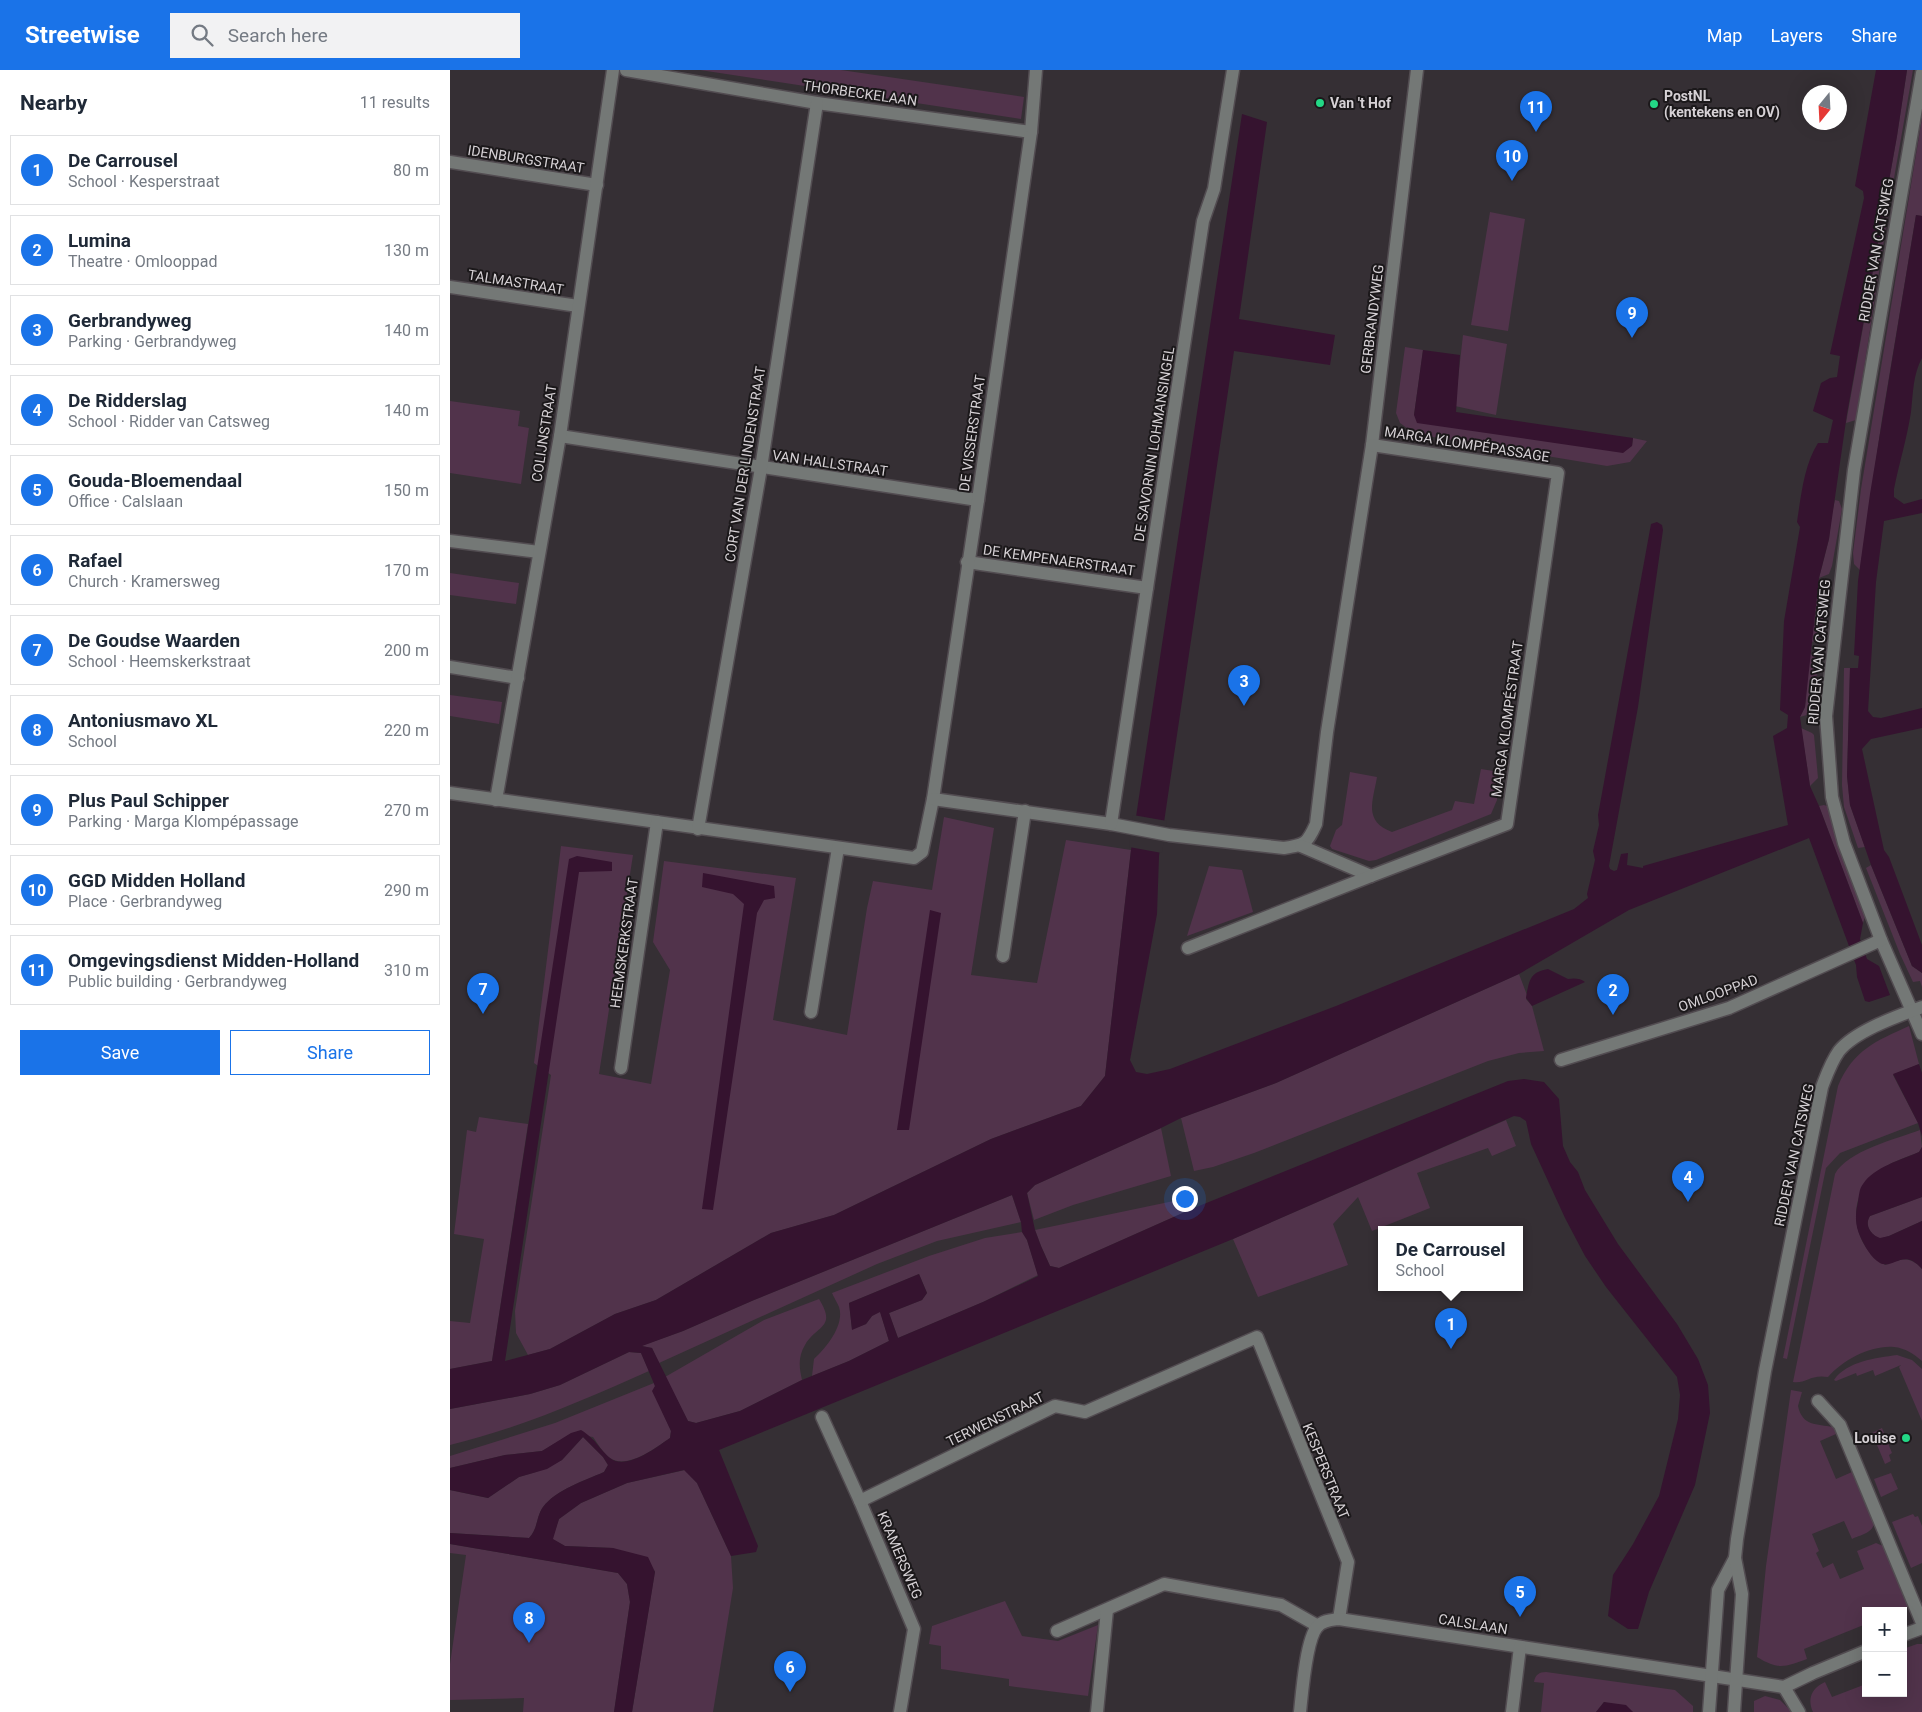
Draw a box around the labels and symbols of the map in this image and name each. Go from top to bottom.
street label: THORBECKELAAN [802,77,918,109]
north arrow [1802,85,1847,130]
place label: PostNL (kentekens en OV) [1664,88,1780,121]
pin: 11 [1520,91,1552,132]
place label: Van 't Hof [1330,95,1392,111]
marker: Van 't Hof [1314,97,1326,109]
marker: PostNL (kentekens en OV) [1648,98,1660,110]
pin: 10 [1496,140,1528,181]
street label: IDENBURGSTRAAT [467,142,586,176]
street label: RIDDER VAN CATSWEG [1855,177,1897,323]
street label: GERBRANDYWEG [1357,263,1387,375]
street label: TALMASTRAAT [467,267,566,298]
pin: 9 [1616,297,1648,338]
street label: DE SAVORNIN LOHMANSINGEL [1131,345,1177,543]
street label: CORT VAN DER LINDENSTRAAT [722,364,768,563]
street label: DE VISSERSTRAAT [956,373,988,492]
street label: COLIJNSTRAAT [528,382,560,483]
street label: MARGA KLOMPÉPASSAGE [1383,422,1551,465]
street label: VAN HALLSTRAAT [771,447,889,479]
street label: DE KEMPENAERSTRAAT [982,541,1137,579]
street label: RIDDER VAN CATSWEG [1805,579,1833,725]
street label: MARGA KLOMPÉSTRAAT [1487,639,1526,798]
pin: 3 [1228,665,1260,706]
street label: HEEMSKERKSTRAAT [607,876,641,1009]
street label: OMLOOPPAD [1676,971,1760,1015]
pin: 7 [467,973,499,1014]
pin: 2 [1597,974,1629,1015]
street label: RIDDER VAN CATSWEG [1771,1082,1817,1228]
pin: 4 [1672,1161,1704,1202]
your location [1172,1186,1198,1212]
pin: 1 [1435,1308,1467,1349]
street label: TERWENSTRAAT [944,1388,1047,1449]
street label: KESPERSTRAAT [1300,1421,1353,1522]
place label: Louise [1854,1430,1896,1446]
marker: Louise [1900,1432,1912,1444]
street label: KRAMERSWEG [874,1509,926,1601]
pin: 5 [1504,1576,1536,1617]
pin: 8 [513,1602,545,1643]
street label: CALSLAAN [1437,1611,1509,1637]
pin: 6 [774,1651,806,1692]

